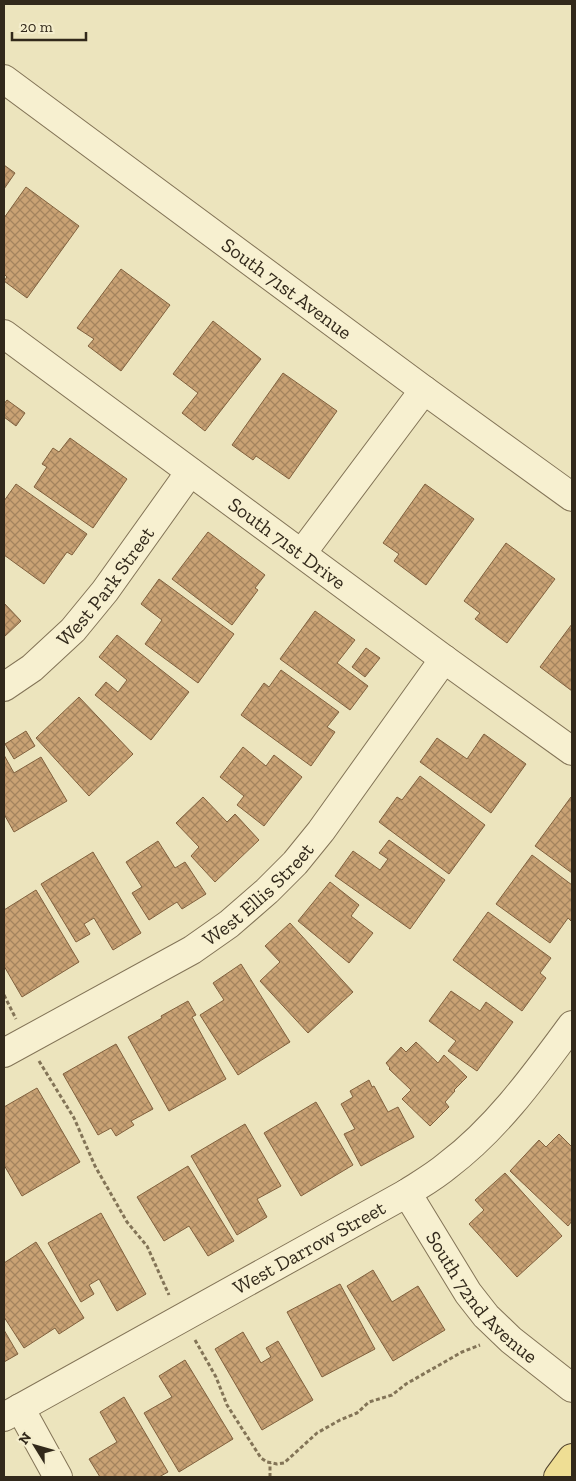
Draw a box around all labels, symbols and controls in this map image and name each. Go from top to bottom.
scale bar [12,10,86,42]
text: 20 m [20,18,53,36]
street label: South 71st Avenue [217,232,357,344]
street label: South 71st Drive [224,492,351,594]
street label: West Park Street [51,521,159,651]
street label: West Ellis Street [198,838,319,951]
street label: West Darrow Street [229,1195,390,1299]
street label: South 72nd Avenue [421,1227,542,1368]
north arrow [10,1421,60,1471]
text: N [15,1429,35,1448]

